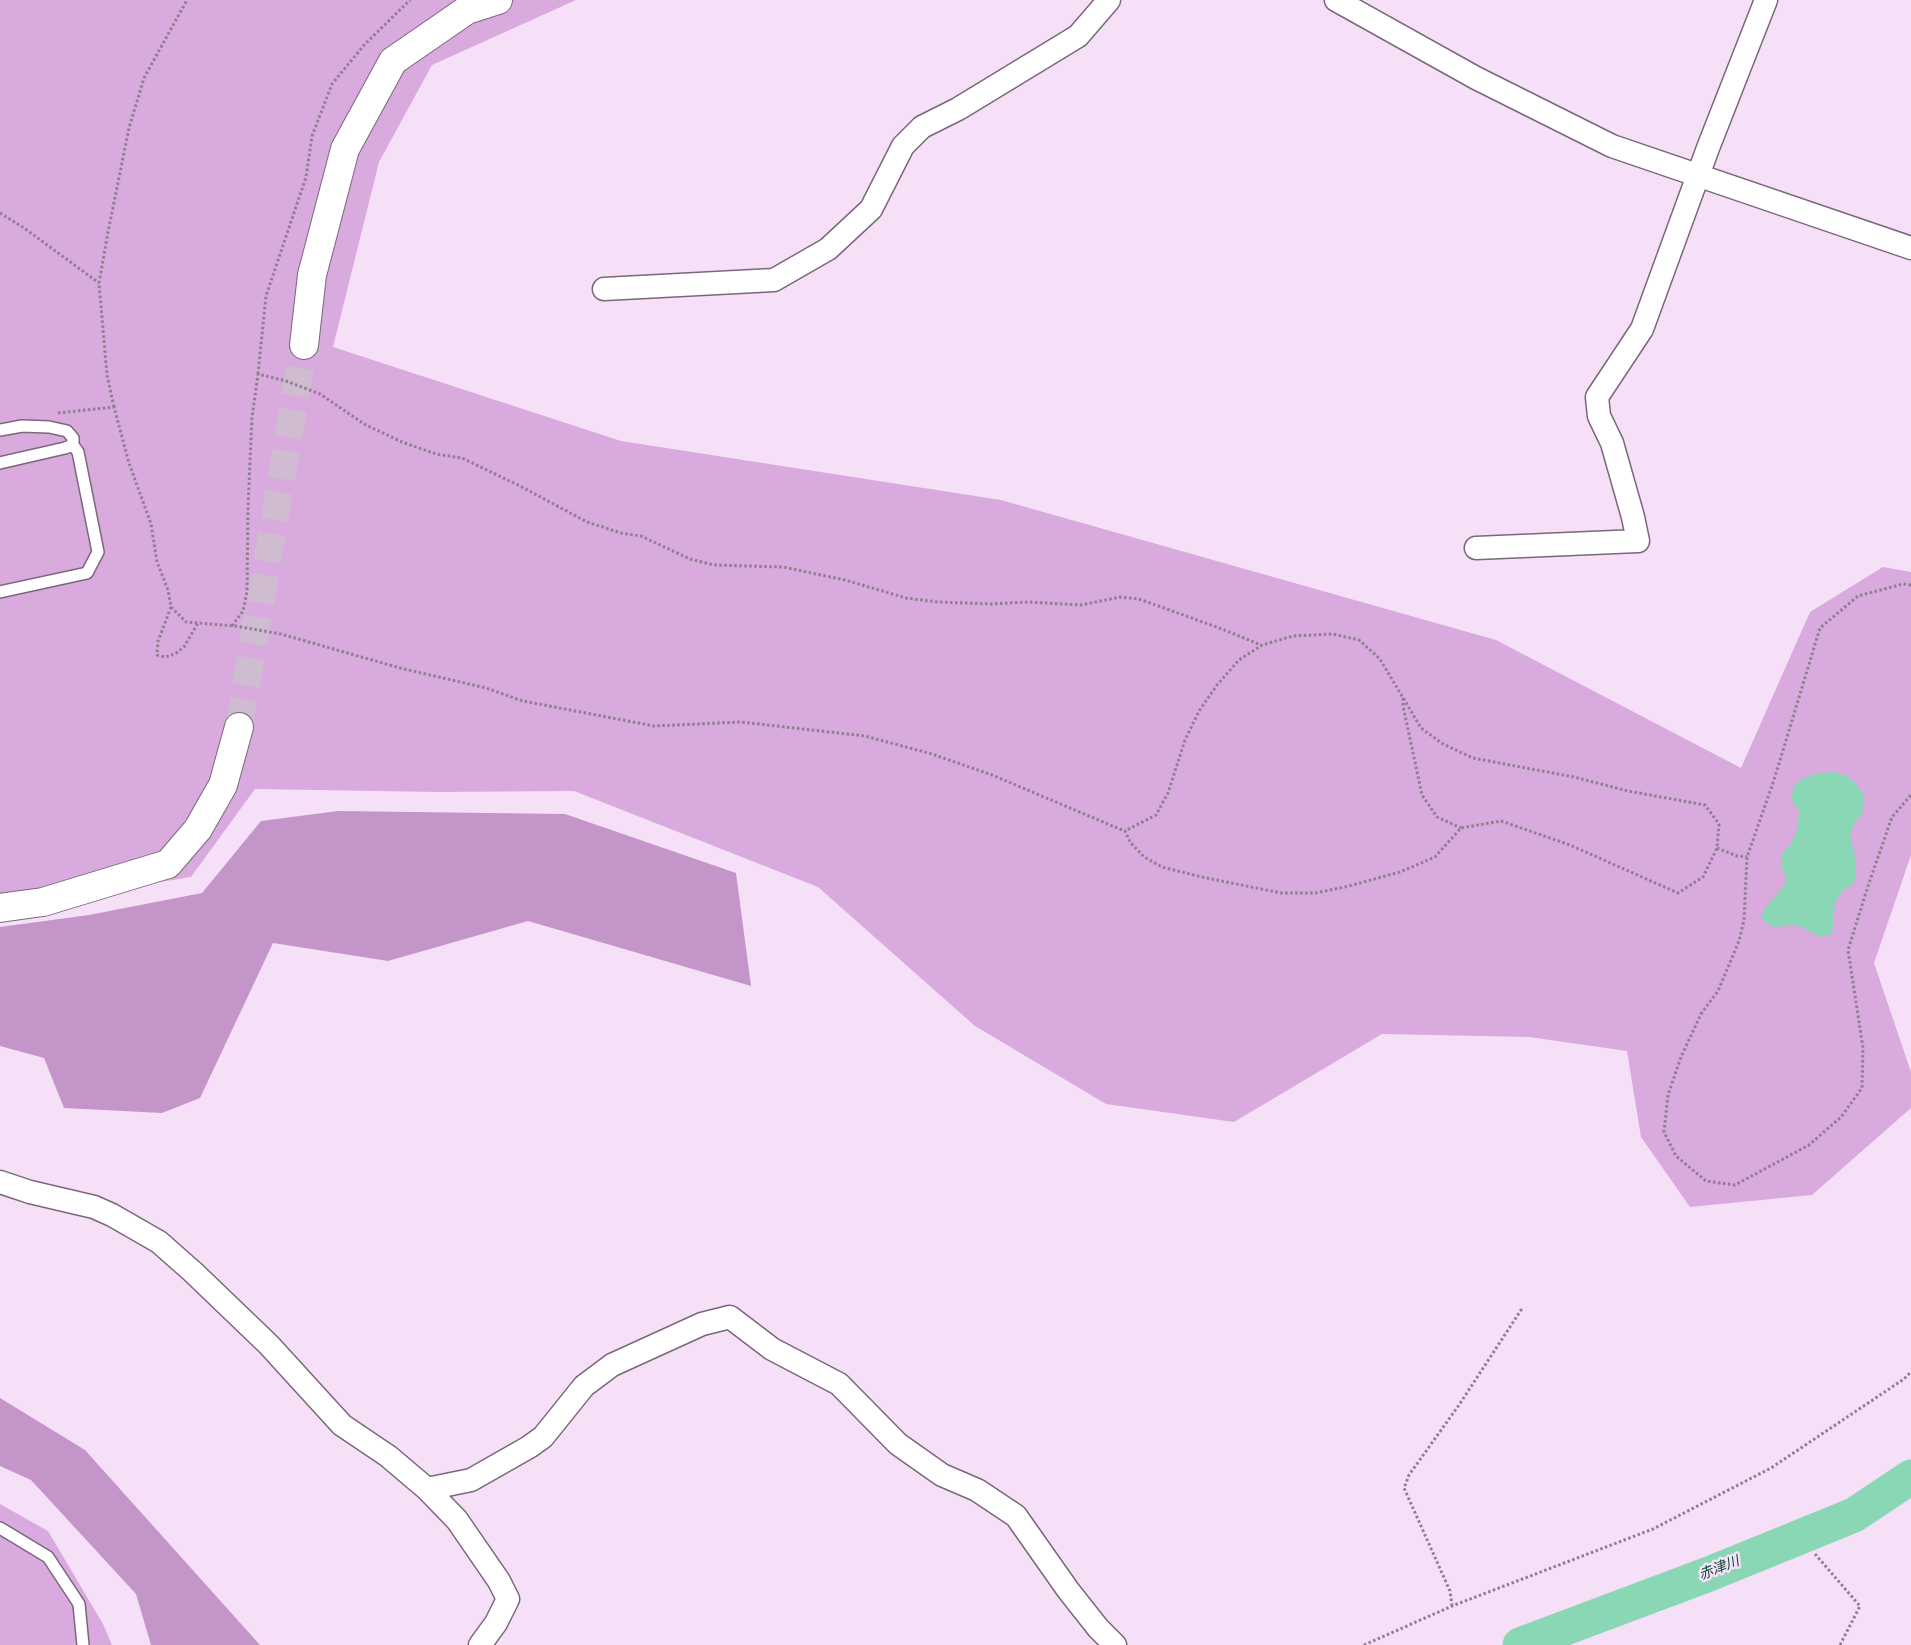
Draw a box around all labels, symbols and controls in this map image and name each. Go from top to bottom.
water label: 赤津川 [1696,1553,1742,1583]

